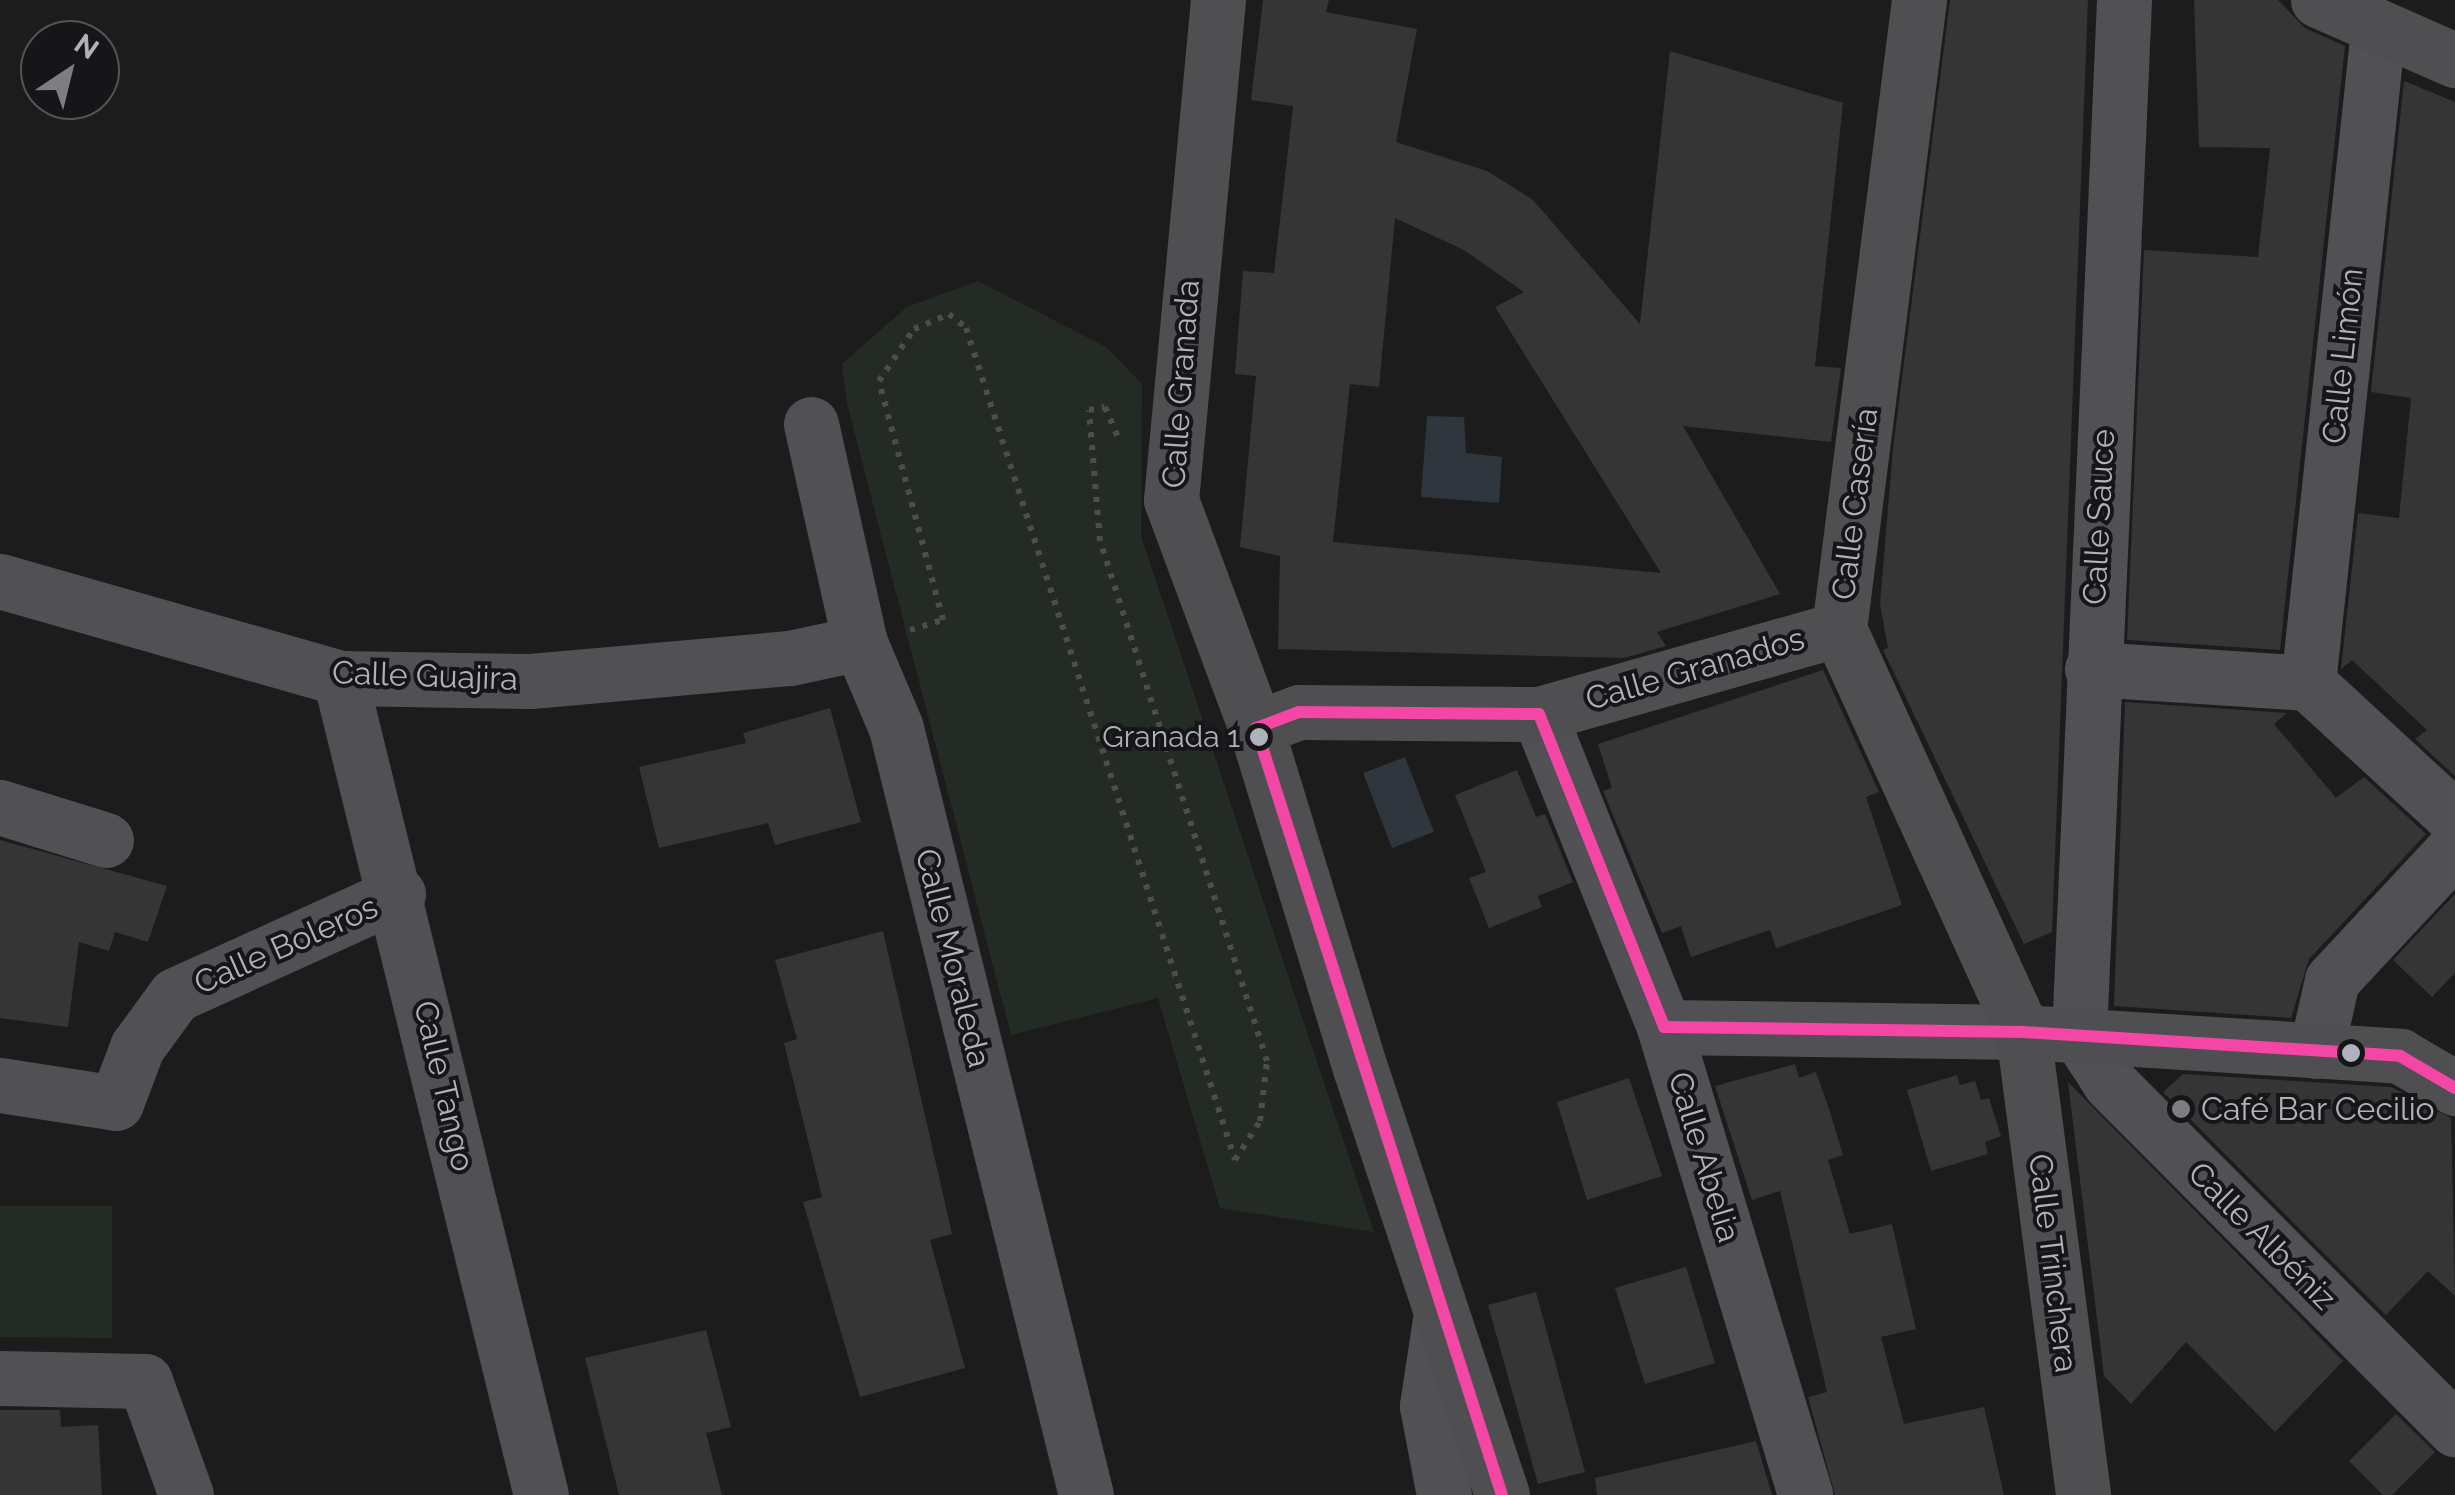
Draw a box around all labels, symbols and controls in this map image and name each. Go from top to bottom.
north arrow [20,20,120,120]
text: N [68,27,105,66]
street label: Calle Limón [2315,266,2371,446]
street label: Calle Granada [1155,279,1207,489]
street label: Calle Casería [1824,406,1886,602]
street label: Calle Sauce [2075,428,2123,606]
street label: Calle Granados [1581,619,1809,719]
street label: Calle Guajira [331,654,519,698]
place label: Granada 1 [1102,719,1240,755]
marker: Granada 1 [1249,727,1269,747]
street label: Calle Moraleda [907,845,999,1071]
street label: Calle Boleros [188,887,384,1003]
street label: Calle Tango [406,997,482,1175]
unlabelled marker [2341,1043,2361,1063]
street label: Calle Abelia [1660,1067,1748,1247]
place label: Café Bar Cecilio [2201,1090,2435,1128]
marker: Café Bar Cecilio [2170,1098,2192,1120]
street label: Calle Trinchera [2020,1151,2086,1375]
street label: Calle Albéniz [2180,1154,2344,1318]

